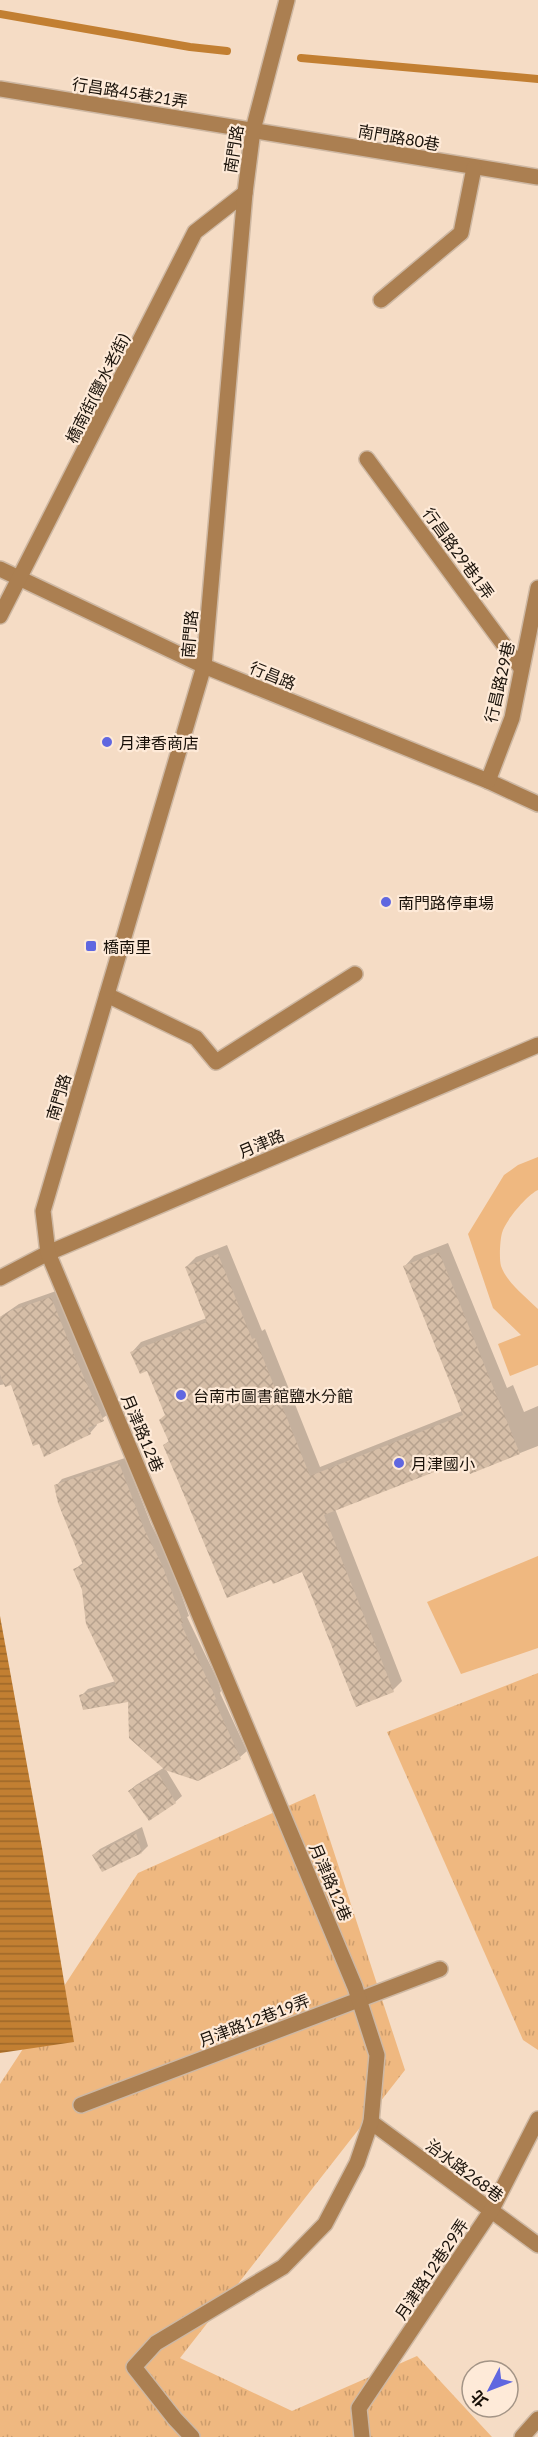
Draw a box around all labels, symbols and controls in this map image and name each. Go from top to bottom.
street label: 行昌路45巷21弄 [71,73,189,111]
street label: 南門路80巷 [357,120,441,154]
street label: 南門路 [220,124,246,174]
street label: 橋南街(鹽水老街) [61,330,133,446]
street label: 行昌路29巷1弄 [420,504,498,602]
street label: 南門路 [177,609,201,659]
street label: 行昌路29巷 [480,640,518,724]
street label: 行昌路 [247,657,299,693]
place label: 月津香商店 [119,733,199,752]
marker: 月津香商店 [100,735,114,749]
place label: 南門路停車場 [398,893,494,912]
marker: 南門路停車場 [379,895,393,909]
place label: 橋南里 [103,937,151,956]
marker: 橋南里 [84,939,98,953]
street label: 南門路 [42,1071,74,1123]
street label: 月津路 [235,1125,287,1161]
place label: 台南市圖書館鹽水分館 [193,1386,353,1405]
marker: 台南市圖書館鹽水分館 [174,1388,188,1402]
street label: 月津路12巷 [118,1391,168,1475]
place label: 月津國小 [411,1454,475,1473]
marker: 月津國小 [392,1456,406,1470]
street label: 月津路12巷 [306,1840,356,1924]
street label: 月津路12巷19弄 [196,1990,312,2050]
street label: 治水路268巷 [423,2135,507,2205]
street label: 月津路12巷29弄 [390,2215,472,2323]
north arrow [460,2359,520,2419]
text: 北 [466,2387,491,2412]

